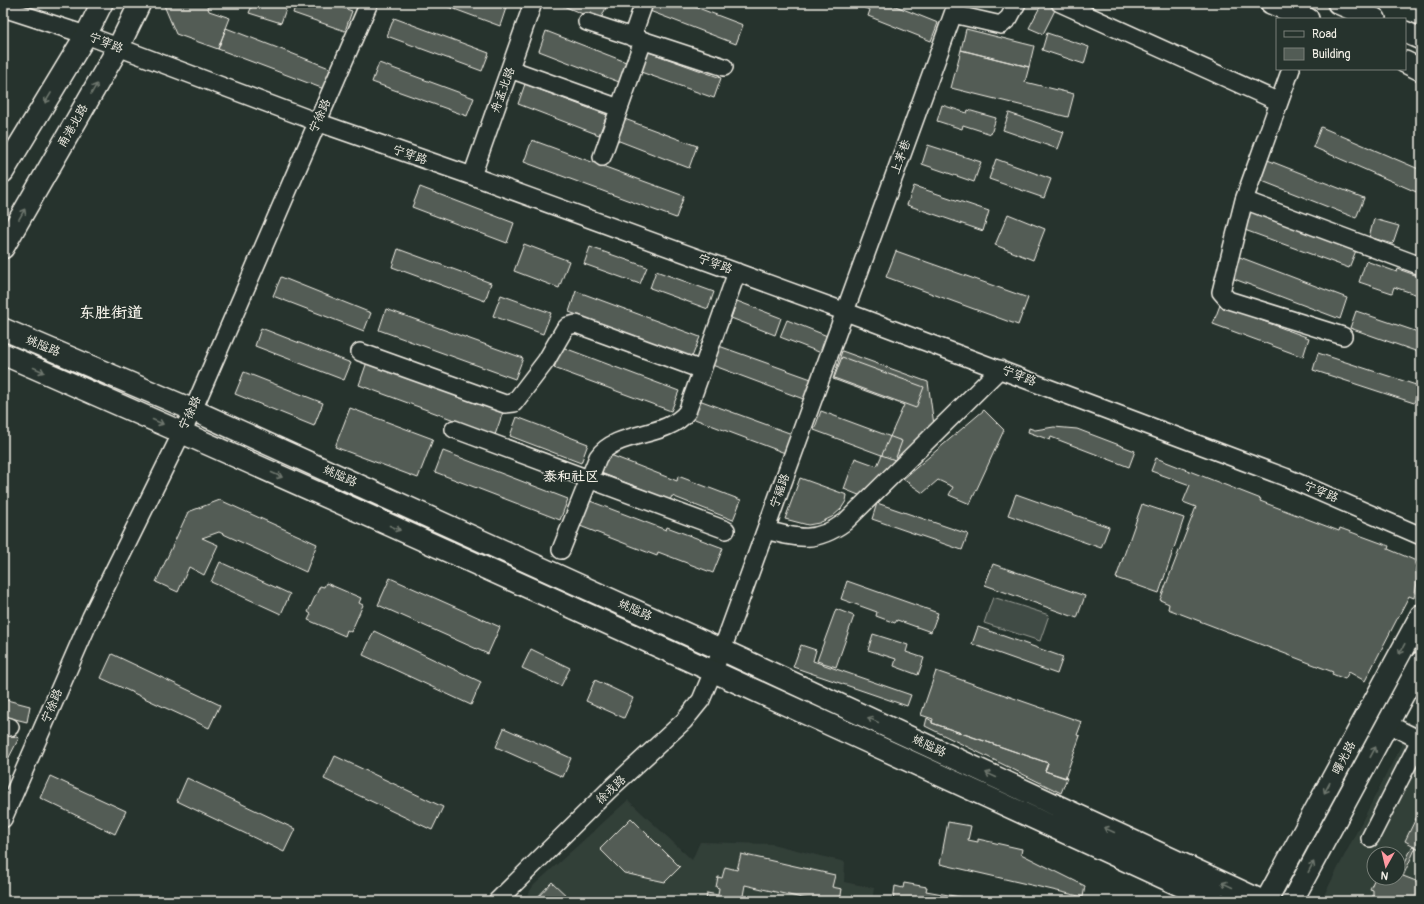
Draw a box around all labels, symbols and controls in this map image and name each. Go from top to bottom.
legend [1276,18,1406,70]
text: Road [1312,27,1337,42]
street label: 宁穿路 [87,30,125,56]
text: Building [1312,47,1351,62]
street label: 舟孟北路 [488,65,518,115]
one-way arrow [91,83,98,95]
one-way arrow [44,92,52,103]
street label: 宁徐路 [306,96,334,136]
street label: 甬港北路 [55,101,91,151]
street label: 上茅巷 [888,138,914,176]
street label: 宁穿路 [391,142,429,168]
one-way arrow [19,208,27,220]
street label: 宁穿路 [696,251,734,277]
district label: 东胜街道 [79,303,143,323]
street label: 姚隘路 [23,332,63,360]
street label: 宁穿路 [1000,363,1038,389]
one-way arrow [32,367,44,374]
street label: 宁徐路 [176,394,204,432]
one-way arrow [152,419,164,426]
street label: 姚隘路 [320,462,360,490]
district label: 泰和社区 [543,468,599,485]
one-way arrow [270,472,282,479]
street label: 宁福路 [767,472,793,510]
street label: 宁穿路 [1301,478,1341,506]
one-way arrow [389,525,401,532]
street label: 姚隘路 [615,596,655,624]
one-way arrow [1398,643,1406,655]
street label: 宁徐路 [38,686,66,726]
one-way arrow [868,716,880,723]
street label: 姚隘路 [910,732,948,760]
street label: 曙光路 [1329,739,1359,777]
one-way arrow [1369,746,1377,758]
one-way arrow [985,771,997,778]
street label: 徐戎路 [593,772,629,808]
one-way arrow [1323,782,1331,794]
one-way arrow [1103,826,1115,833]
north arrow [1366,846,1406,886]
one-way arrow [1308,861,1315,873]
text: N [1380,868,1389,882]
one-way arrow [1221,880,1233,888]

